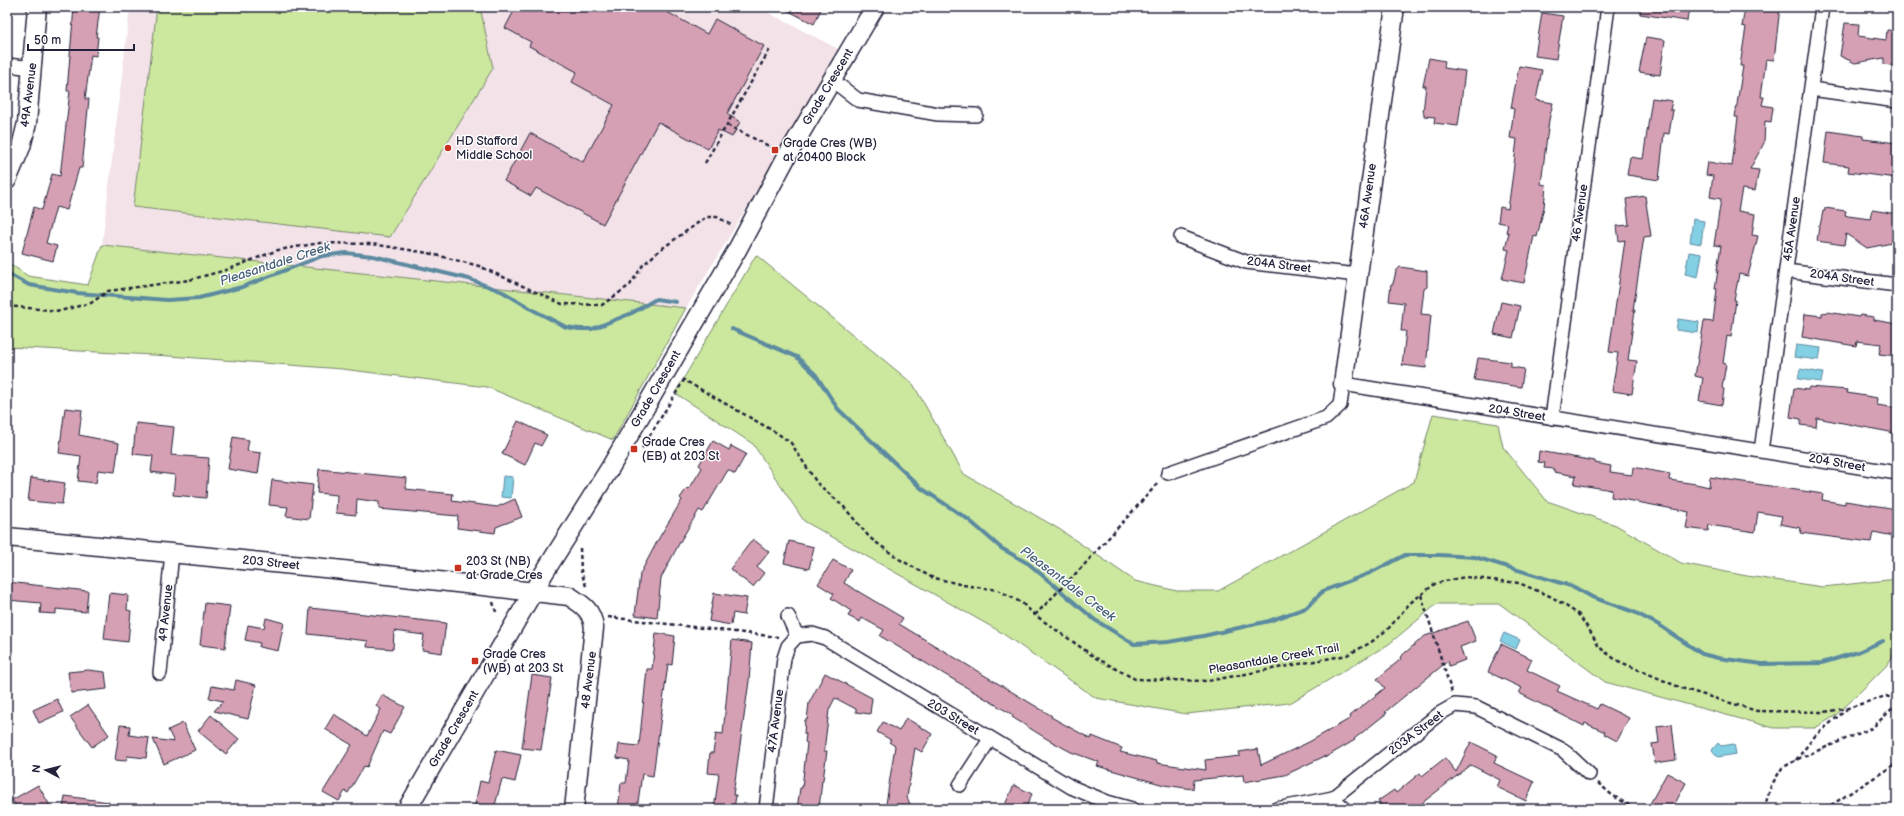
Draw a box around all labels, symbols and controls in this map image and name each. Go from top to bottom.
scale bar [28,26,134,52]
text: 50 m [34,33,61,48]
street label: Grade Crescent [799,46,857,128]
street label: 49A Avenue [18,62,40,128]
place label: HD Stafford Middle School [456,134,532,163]
place label: Grade Cres (WB) at 20400 Block [783,136,877,165]
marker: HD Stafford Middle School [443,143,453,153]
marker: Grade Cres (WB) at 20400 Block [770,145,780,155]
street label: 46A Avenue [1356,163,1380,229]
street label: 46 Avenue [1569,183,1591,243]
street label: 45A Avenue [1780,196,1804,262]
water label: Pleasantdale Creek [218,238,333,289]
street label: 204A Street [1246,254,1312,276]
street label: 204A Street [1809,266,1875,290]
street label: Grade Crescent [628,347,684,430]
street label: 204 Street [1487,401,1547,425]
place label: Grade Cres (EB) at 203 St [642,435,720,464]
marker: Grade Cres (EB) at 203 St [629,444,639,454]
street label: 204 Street [1807,451,1867,475]
water label: Pleasantdale Creek [1017,543,1119,625]
street label: 203 Street [242,553,301,573]
place label: 203 St (NB) at Grade Cres [466,554,543,583]
marker: 203 St (NB) at Grade Cres [453,563,463,573]
street label: 49 Avenue [156,583,176,643]
street label: Pleasantdale Creek Trail [1208,640,1340,678]
place label: Grade Cres (WB) at 203 St [483,647,564,676]
street label: 48 Avenue [578,650,600,710]
marker: Grade Cres (WB) at 203 St [470,656,480,666]
street label: Grade Crescent [426,687,482,770]
street label: 47A Avenue [765,688,787,754]
street label: 203 Street [925,696,982,738]
street label: 203A Street [1386,707,1447,758]
north arrow [26,750,66,790]
text: N [30,764,44,774]

